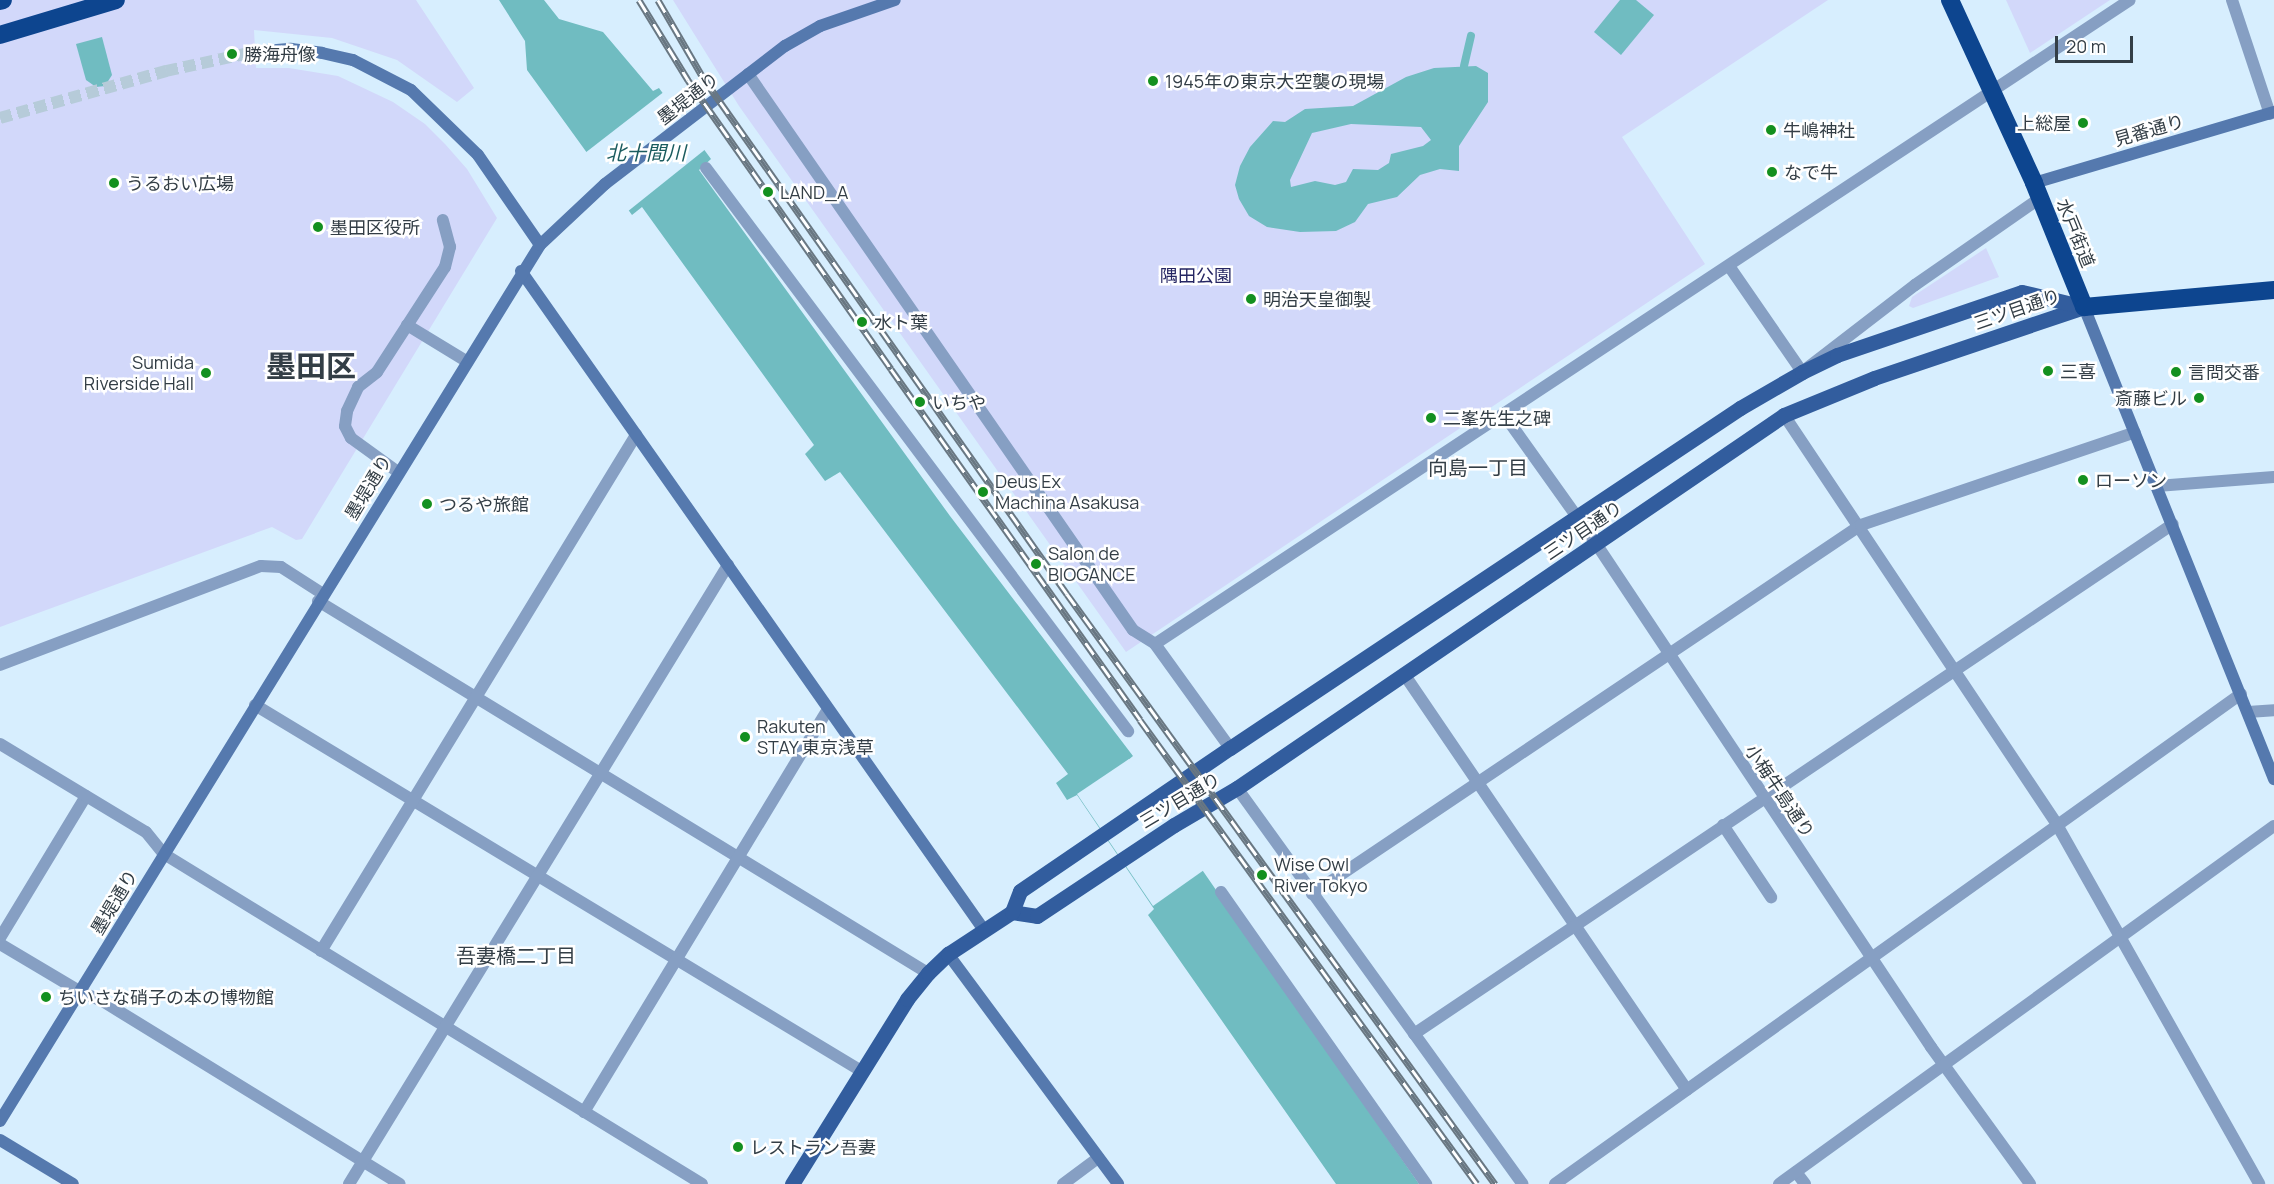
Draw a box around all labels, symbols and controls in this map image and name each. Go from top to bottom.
scale bar [2058,24,2136,62]
text: 20 m [2066,34,2106,58]
place label: 勝海舟像 [244,43,316,65]
marker: 勝海舟像 [225,47,239,61]
street label: 墨堤通り [653,67,723,129]
place label: 1945年の東京大空襲の現場 [1165,70,1384,92]
marker: 1945年の東京大空襲の現場 [1146,74,1160,88]
street label: 見番通り [2111,110,2187,150]
place label: 上総屋 [2017,112,2071,134]
marker: 上総屋 [2076,116,2090,130]
place label: 牛嶋神社 [1783,119,1855,141]
marker: 牛嶋神社 [1764,123,1778,137]
water label: 北十間川 [606,140,686,164]
place label: なで牛 [1784,161,1838,183]
marker: なで牛 [1765,165,1779,179]
place label: うるおい広場 [126,172,234,194]
marker: うるおい広場 [107,176,121,190]
place label: LAND_A [780,181,848,203]
marker: LAND_A [761,185,775,199]
street label: 水戸街道 [2053,196,2099,270]
place label: 墨田区役所 [330,216,420,238]
marker: 墨田区役所 [311,220,325,234]
park label: 隅田公園 [1160,264,1232,286]
street label: 三ツ目通り [1971,284,2063,334]
place label: 明治天皇御製 [1263,288,1371,310]
marker: 明治天皇御製 [1244,292,1258,306]
place label: 水ト葉 [874,311,928,333]
marker: 水ト葉 [855,315,869,329]
district label: 墨田区 [266,348,356,384]
place label: Sumida Riverside Hall [84,352,194,394]
place label: 三喜 [2060,360,2096,382]
place label: 言問交番 [2188,361,2260,383]
marker: 三喜 [2041,364,2055,378]
marker: 言問交番 [2169,365,2183,379]
marker: Sumida Riverside Hall [199,366,213,380]
place label: 斎藤ビル [2115,387,2187,409]
place label: いちや [932,391,986,413]
marker: 斎藤ビル [2192,391,2206,405]
marker: いちや [913,395,927,409]
place label: 二峯先生之碑 [1443,407,1551,429]
marker: 二峯先生之碑 [1424,411,1438,425]
street label: 墨堤通り [340,451,396,523]
district label: 向島一丁目 [1428,455,1528,479]
place label: ローソン [2095,469,2167,491]
place label: Deus Ex Machina Asakusa [995,471,1139,514]
marker: ローソン [2076,473,2090,487]
marker: Deus Ex Machina Asakusa [976,485,990,499]
place label: つるや旅館 [439,493,529,515]
street label: 三ツ目通り [1540,496,1626,564]
marker: つるや旅館 [420,497,434,511]
place label: Salon de BIOGANCE [1048,543,1135,586]
marker: Salon de BIOGANCE [1029,557,1043,571]
place label: Rakuten STAY 東京浅草 [757,716,874,758]
marker: Rakuten STAY 東京浅草 [738,730,752,744]
street label: 小梅牛島通り [1741,740,1819,842]
street label: 三ツ目通り [1136,768,1224,832]
place label: Wise Owl River Tokyo [1274,854,1368,896]
street label: 墨堤通り [86,866,142,938]
marker: Wise Owl River Tokyo [1255,868,1269,882]
district label: 吾妻橋二丁目 [456,943,576,967]
place label: ちいさな硝子の本の博物館 [58,986,274,1008]
marker: ちいさな硝子の本の博物館 [39,990,53,1004]
place label: レストラン吾妻 [750,1136,876,1158]
marker: レストラン吾妻 [731,1140,745,1154]

